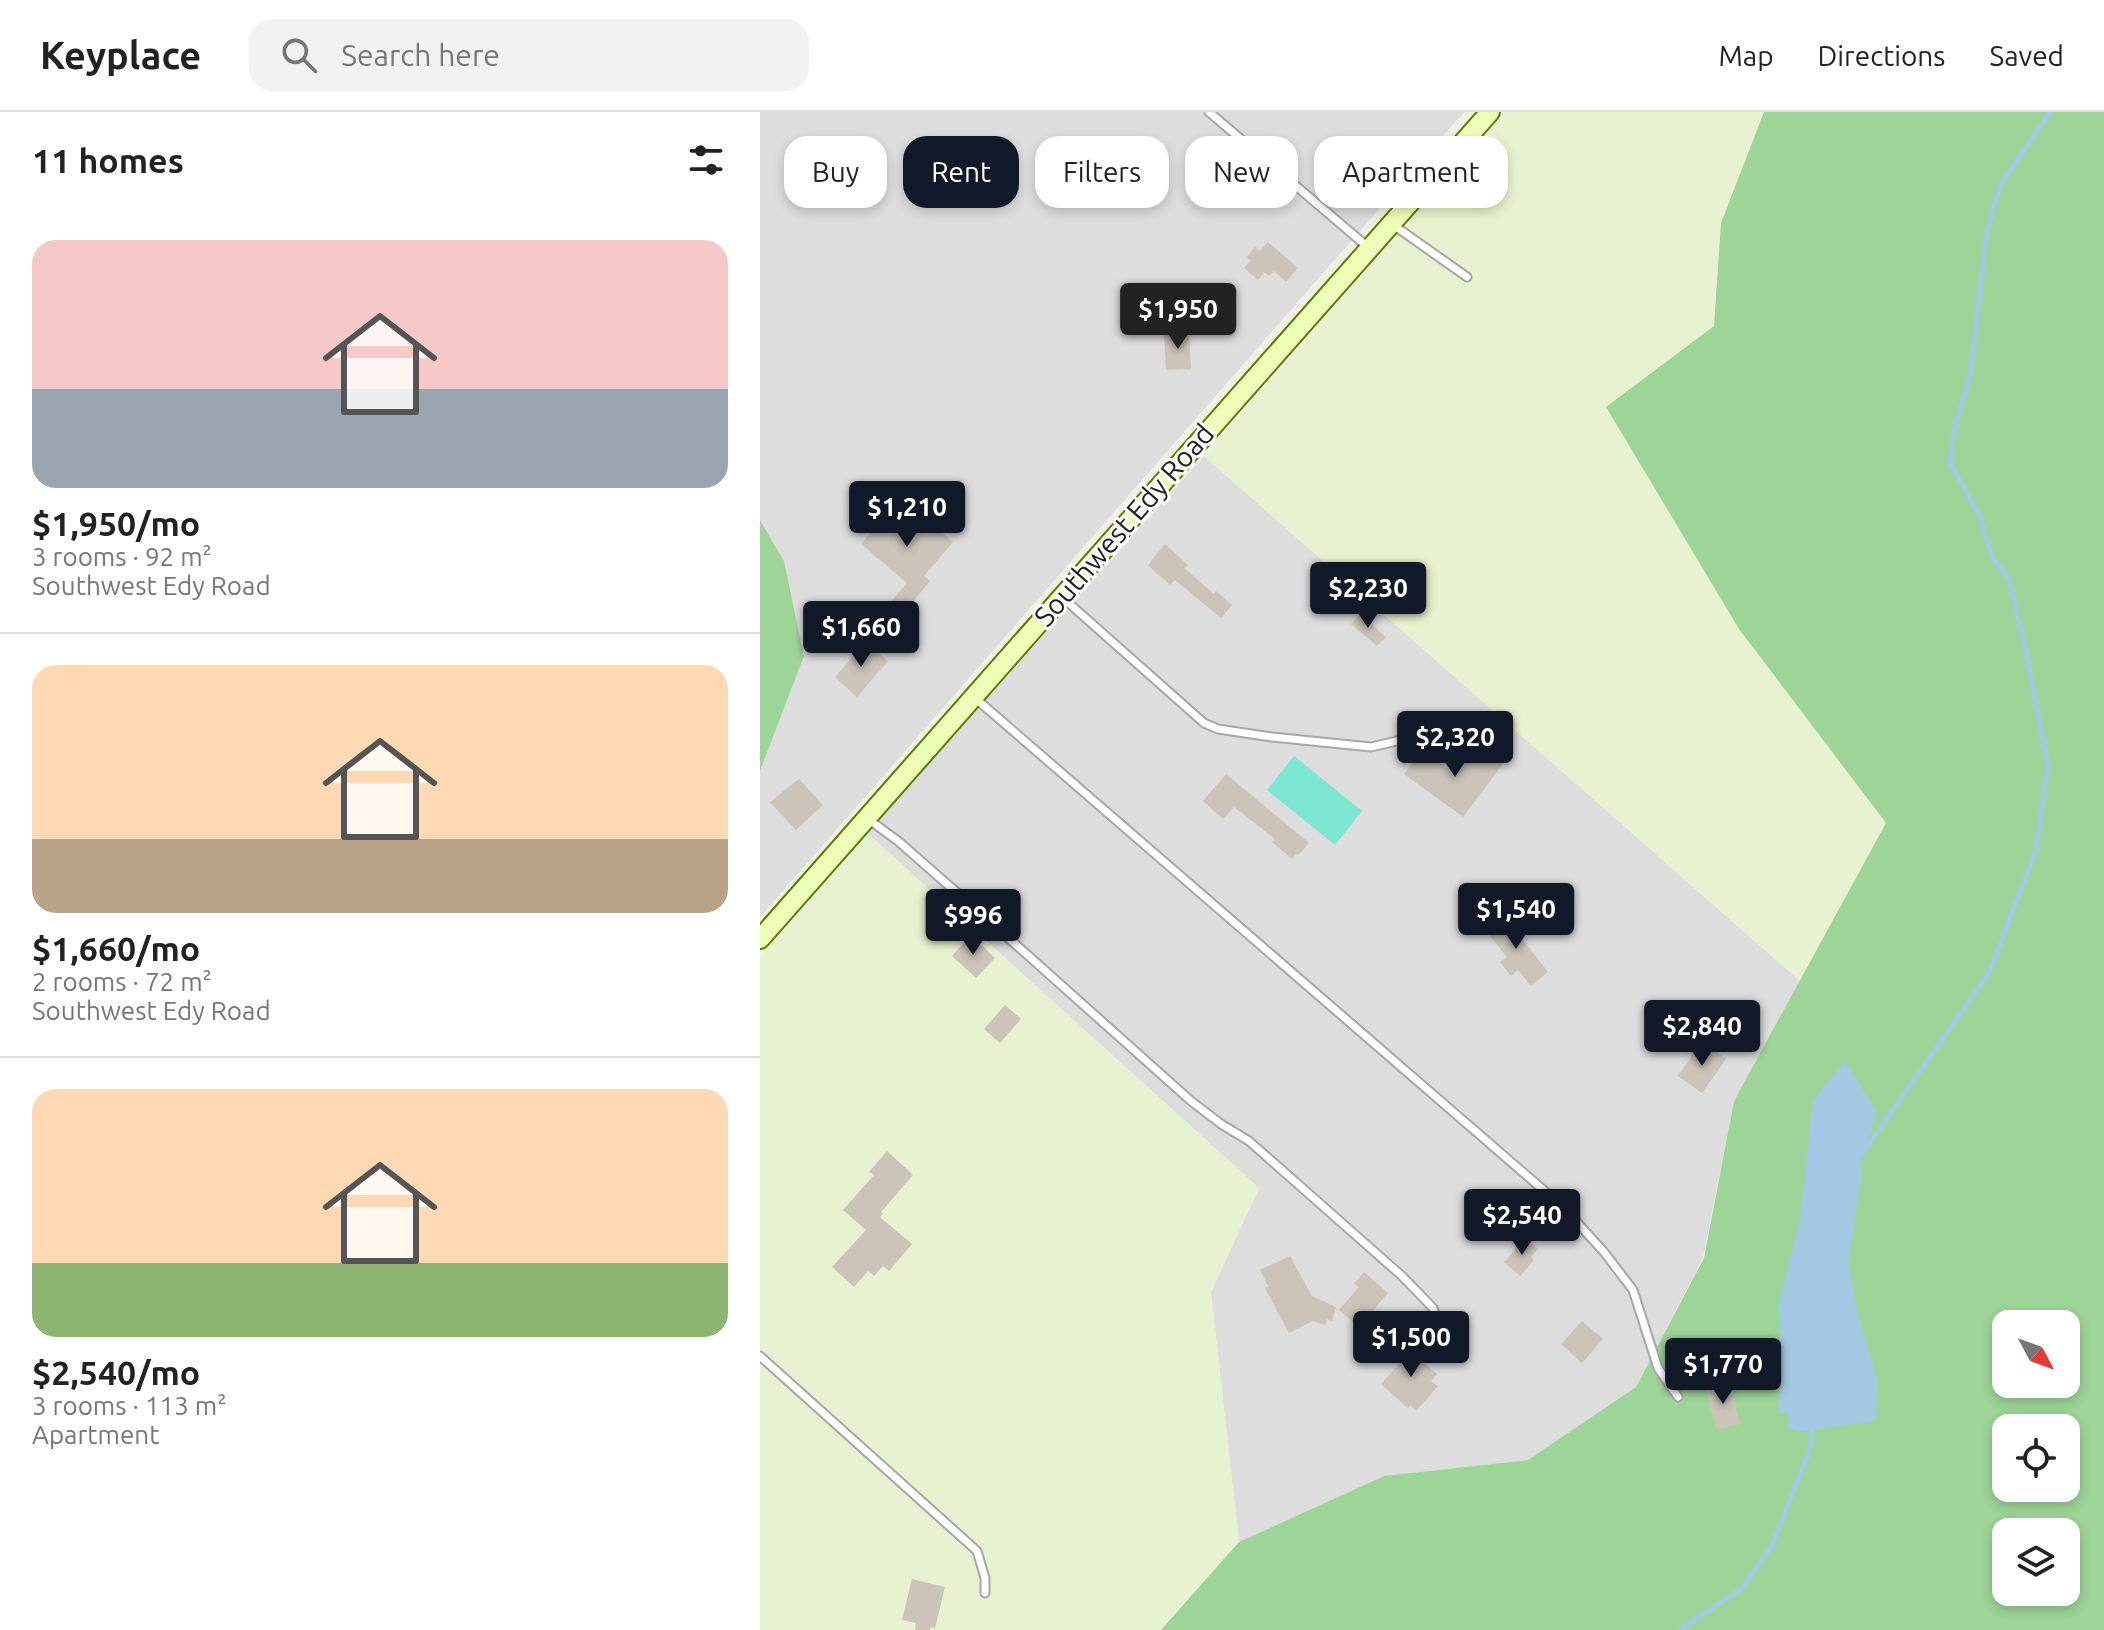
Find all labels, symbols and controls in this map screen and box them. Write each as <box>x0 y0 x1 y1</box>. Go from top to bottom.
search box <box>249 19 809 91</box>
icon: search <box>277 33 321 77</box>
text: Keyplace <box>40 34 201 76</box>
text: Search here <box>341 38 500 72</box>
text: Map <box>1718 40 1774 71</box>
text: Directions <box>1818 40 1945 71</box>
text: Saved <box>1989 40 2064 71</box>
chip: Buy <box>784 136 887 208</box>
chip: Rent <box>903 136 1019 208</box>
chip: Filters <box>1035 136 1169 208</box>
chip: New <box>1185 136 1298 208</box>
chip: Apartment <box>1314 136 1508 208</box>
icon: filters <box>684 138 728 182</box>
text: 11 homes <box>32 141 184 179</box>
pin: $1,950 <box>1113 283 1243 351</box>
icon: home <box>308 292 452 436</box>
text: $1,950 <box>1138 294 1218 323</box>
street label: Southwest Edy Road <box>1028 418 1220 632</box>
pin: $1,210 <box>842 481 972 549</box>
text: $1,210 <box>867 492 947 521</box>
text: $1,950/mo <box>32 504 200 542</box>
text: 3 rooms · 92 m² <box>32 542 212 571</box>
pin: $2,230 <box>1303 562 1433 630</box>
text: Southwest Edy Road <box>32 571 271 600</box>
text: $2,230 <box>1328 573 1408 602</box>
pin: $1,660 <box>796 601 926 669</box>
text: $1,660 <box>821 612 901 641</box>
pin: $2,320 <box>1390 711 1520 779</box>
icon: home <box>308 717 452 861</box>
text: $2,320 <box>1415 722 1495 751</box>
pin: $1,540 <box>1451 883 1581 951</box>
pin: $996 <box>926 889 1020 957</box>
text: $1,540 <box>1476 894 1556 923</box>
text: $996 <box>944 900 1002 929</box>
text: $1,660/mo <box>32 929 200 967</box>
text: 2 rooms · 72 m² <box>32 967 212 996</box>
text: Southwest Edy Road <box>32 996 271 1025</box>
pin: $2,840 <box>1637 1000 1767 1068</box>
text: $2,840 <box>1662 1011 1742 1040</box>
icon: home <box>308 1141 452 1285</box>
pin: $2,540 <box>1457 1189 1587 1257</box>
text: $2,540 <box>1482 1200 1562 1229</box>
north arrow <box>1992 1310 2080 1398</box>
map controls <box>1992 1310 2080 1606</box>
pin: $1,500 <box>1346 1311 1476 1379</box>
text: $1,500 <box>1371 1322 1451 1351</box>
pin: $1,770 <box>1658 1338 1788 1406</box>
text: $1,770 <box>1683 1349 1763 1378</box>
text: $2,540/mo <box>32 1353 200 1391</box>
text: 3 rooms · 113 m² <box>32 1391 227 1420</box>
button: locate <box>1992 1414 2080 1502</box>
text: Apartment <box>32 1420 159 1449</box>
button: layers <box>1992 1518 2080 1606</box>

